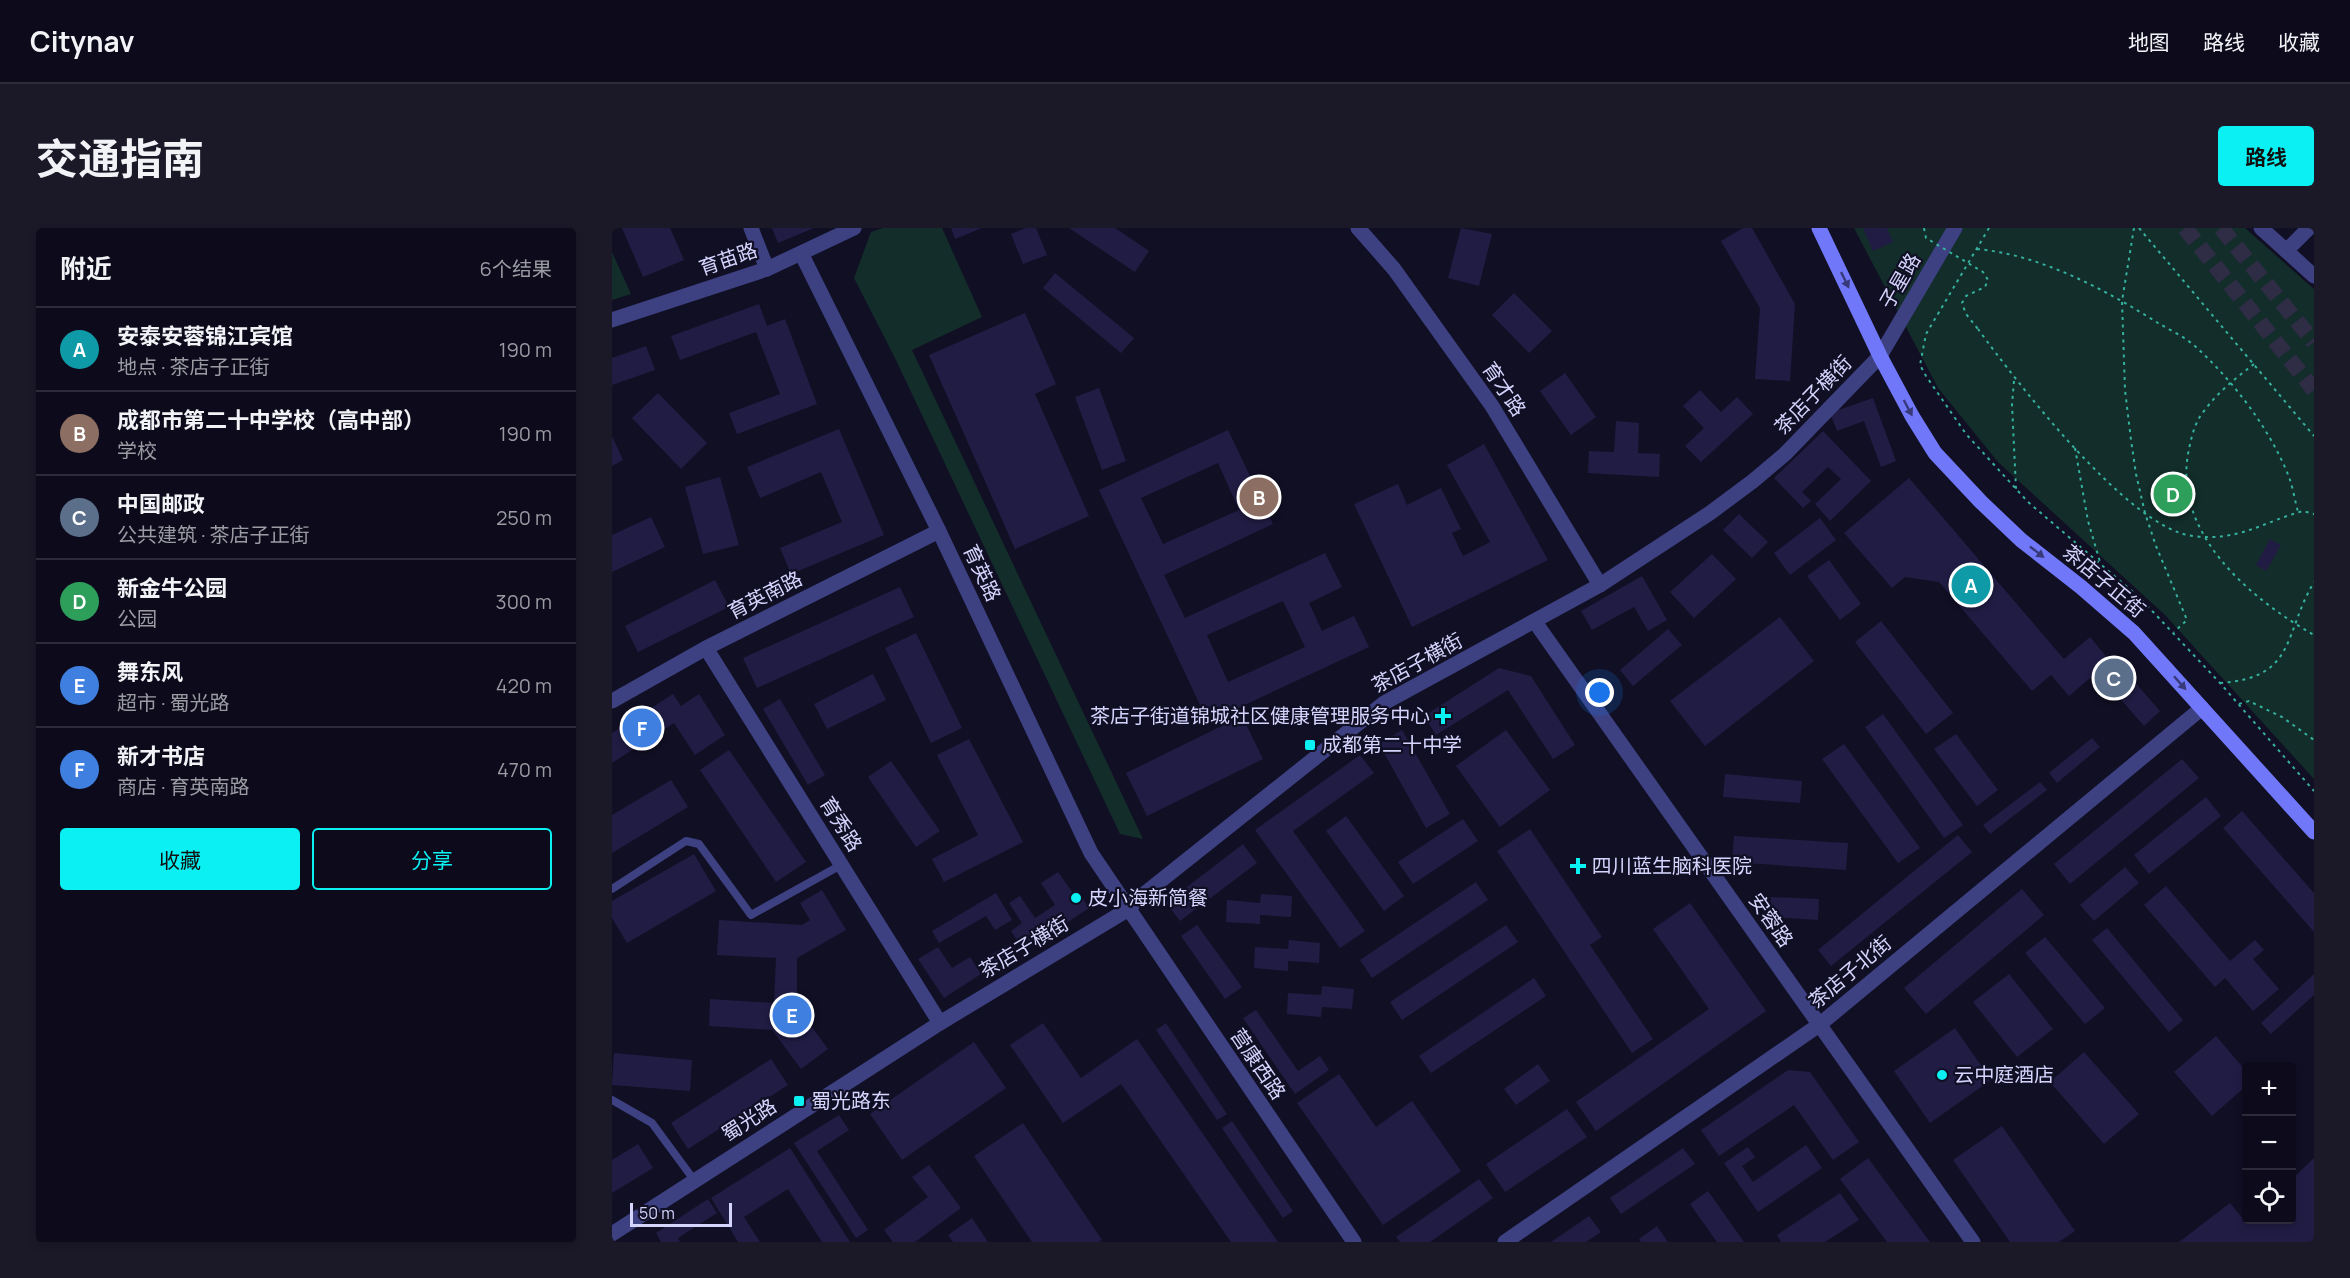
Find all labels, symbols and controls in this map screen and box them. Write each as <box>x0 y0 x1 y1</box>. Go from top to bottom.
text: Citynav <box>30 22 134 60</box>
text: 地图 <box>2128 28 2170 56</box>
text: 路线 <box>2203 28 2245 56</box>
text: 收藏 <box>2278 28 2320 56</box>
button: 路线 <box>2218 126 2314 186</box>
text: 交通指南 <box>36 129 204 187</box>
street label: 育苗路 <box>695 236 761 281</box>
street label: 子星路 <box>1873 248 1926 313</box>
text: 附近 <box>60 250 112 286</box>
text: 6个结果 <box>480 255 552 282</box>
one-way arrow <box>1840 272 1850 289</box>
text: 安泰安蓉锦江宾馆 <box>117 321 293 351</box>
text: A <box>73 336 86 363</box>
text: 190 m <box>499 336 552 363</box>
street label: 茶店子横街 <box>1768 349 1857 440</box>
text: 地点 · 茶店子正街 <box>117 353 270 380</box>
street label: 育才路 <box>1476 356 1532 421</box>
one-way arrow <box>1903 399 1913 416</box>
text: 成都市第二十中学校（高中部） <box>117 405 425 435</box>
text: B <box>73 420 86 447</box>
text: 190 m <box>499 420 552 447</box>
text: 学校 <box>117 437 157 464</box>
pin: D <box>2154 472 2192 516</box>
pin: B <box>1240 474 1278 520</box>
text: 中国邮政 <box>117 489 205 519</box>
text: C <box>72 504 87 531</box>
text: 250 m <box>496 504 552 531</box>
text: 公共建筑 · 茶店子正街 <box>117 521 310 548</box>
street label: 茶店子正街 <box>2057 538 2151 623</box>
street label: 育英路 <box>958 540 1007 606</box>
one-way arrow <box>2029 545 2044 557</box>
pin: A <box>1952 562 1990 608</box>
street label: 育英南路 <box>723 564 807 625</box>
text: 新金牛公园 <box>117 573 227 603</box>
text: D <box>72 588 87 615</box>
text: 300 m <box>496 588 552 615</box>
text: 公园 <box>117 605 157 632</box>
street label: 茶店子横街 <box>1366 627 1467 699</box>
pin: C <box>2094 656 2134 700</box>
text: 舞东风 <box>117 657 183 687</box>
text: E <box>74 672 85 699</box>
text: 420 m <box>496 672 552 699</box>
one-way arrow <box>2173 676 2187 691</box>
your location <box>1585 678 1614 707</box>
text: 超市 · 蜀光路 <box>117 689 230 716</box>
place label: 茶店子街道锦城社区健康管理服务中心 <box>1090 702 1430 729</box>
pin: F <box>622 706 662 750</box>
marker: 茶店子街道锦城社区健康管理服务中心 <box>1434 707 1452 725</box>
place label: 成都第二十中学 <box>1322 731 1462 758</box>
marker: 成都第二十中学 <box>1303 738 1317 752</box>
text: 新才书店 <box>117 741 205 771</box>
text: F <box>74 756 85 783</box>
text: 470 m <box>497 756 552 783</box>
text: 商店 · 育英南路 <box>117 773 250 800</box>
street label: 育秀路 <box>814 791 869 856</box>
button: 收藏 <box>60 828 300 890</box>
button: 分享 <box>312 828 552 890</box>
place label: 四川蓝生脑科医院 <box>1592 852 1752 879</box>
marker: 四川蓝生脑科医院 <box>1569 857 1587 875</box>
place label: 皮小海新简餐 <box>1088 884 1208 911</box>
street label: 安蓉路 <box>1743 887 1800 952</box>
marker: 皮小海新简餐 <box>1069 891 1083 905</box>
street label: 茶店子横街 <box>974 909 1074 984</box>
street label: 茶店子北街 <box>1803 929 1897 1014</box>
pin: E <box>772 992 812 1038</box>
street label: 营康西路 <box>1225 1023 1292 1104</box>
place label: 云中庭酒店 <box>1954 1061 2054 1088</box>
map controls <box>2242 1062 2296 1224</box>
button: + <box>2242 1062 2296 1116</box>
marker: 云中庭酒店 <box>1935 1068 1949 1082</box>
place label: 蜀光路东 <box>811 1087 891 1114</box>
street label: 蜀光路 <box>716 1092 781 1147</box>
marker: 蜀光路东 <box>792 1094 806 1108</box>
button: − <box>2242 1116 2296 1170</box>
button: locate <box>2242 1170 2296 1224</box>
scale bar <box>630 1200 732 1228</box>
text: 50 m <box>639 1202 675 1224</box>

